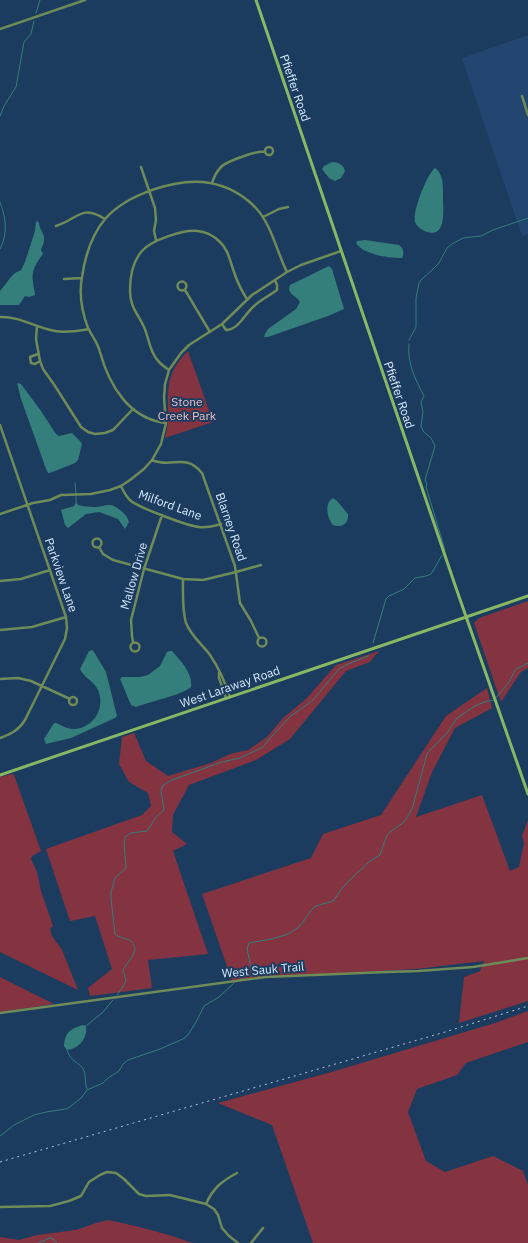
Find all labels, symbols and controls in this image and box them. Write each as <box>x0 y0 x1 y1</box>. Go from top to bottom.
street label: Pfieffer Road <box>277 52 314 123</box>
street label: Pfieffer Road <box>381 359 418 430</box>
park label: Stone Creek Park <box>158 394 217 423</box>
street label: Milford Lane <box>136 486 204 523</box>
street label: Blarney Road <box>213 491 250 563</box>
street label: Parkview Lane <box>42 536 81 614</box>
street label: Mallow Drive <box>117 540 150 611</box>
street label: West Laraway Road <box>178 662 282 711</box>
street label: West Sauk Trail <box>221 958 305 981</box>

